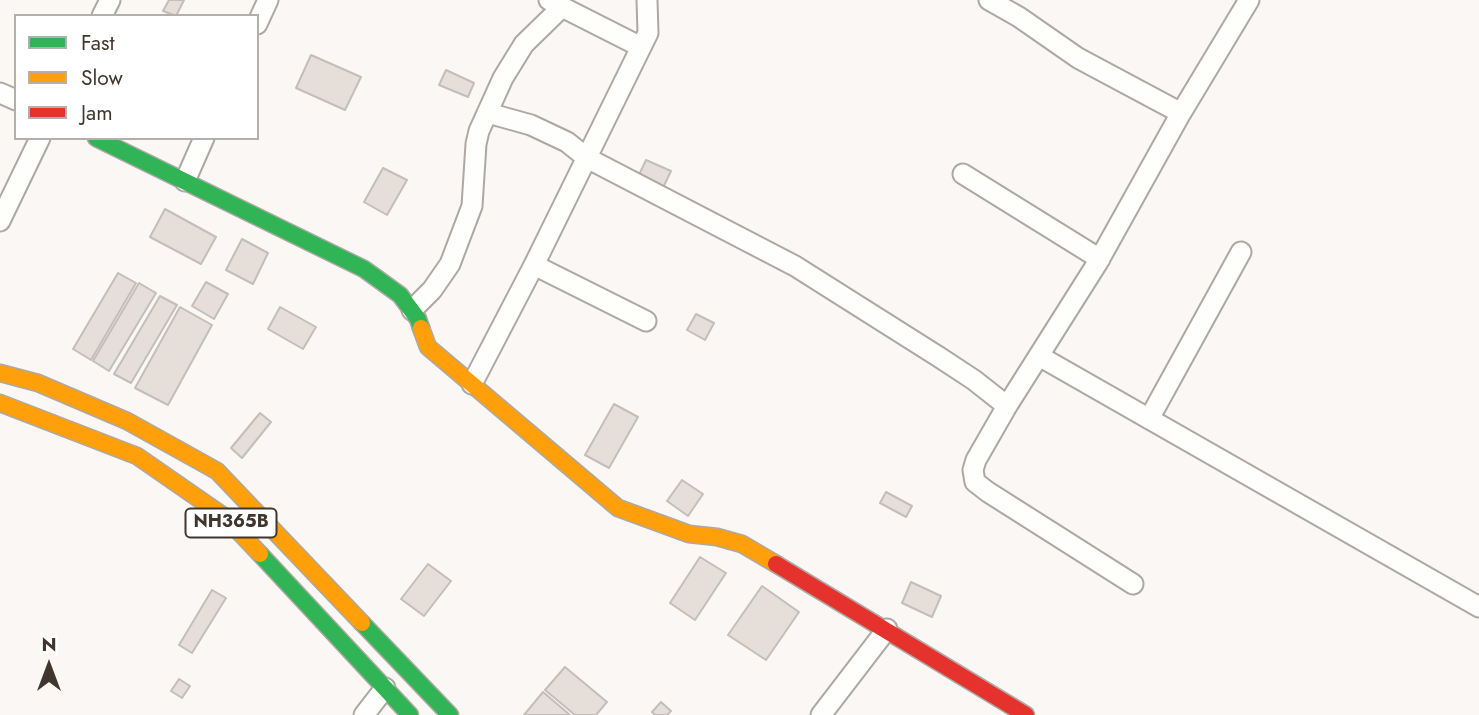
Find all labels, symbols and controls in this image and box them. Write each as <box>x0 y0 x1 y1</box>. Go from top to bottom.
legend <box>14 14 259 140</box>
text: Fast <box>81 28 114 58</box>
text: Slow <box>81 63 123 93</box>
text: Jam <box>81 98 113 128</box>
road number: NH365B <box>186 508 276 538</box>
north arrow <box>14 631 84 701</box>
text: N <box>41 631 57 658</box>

